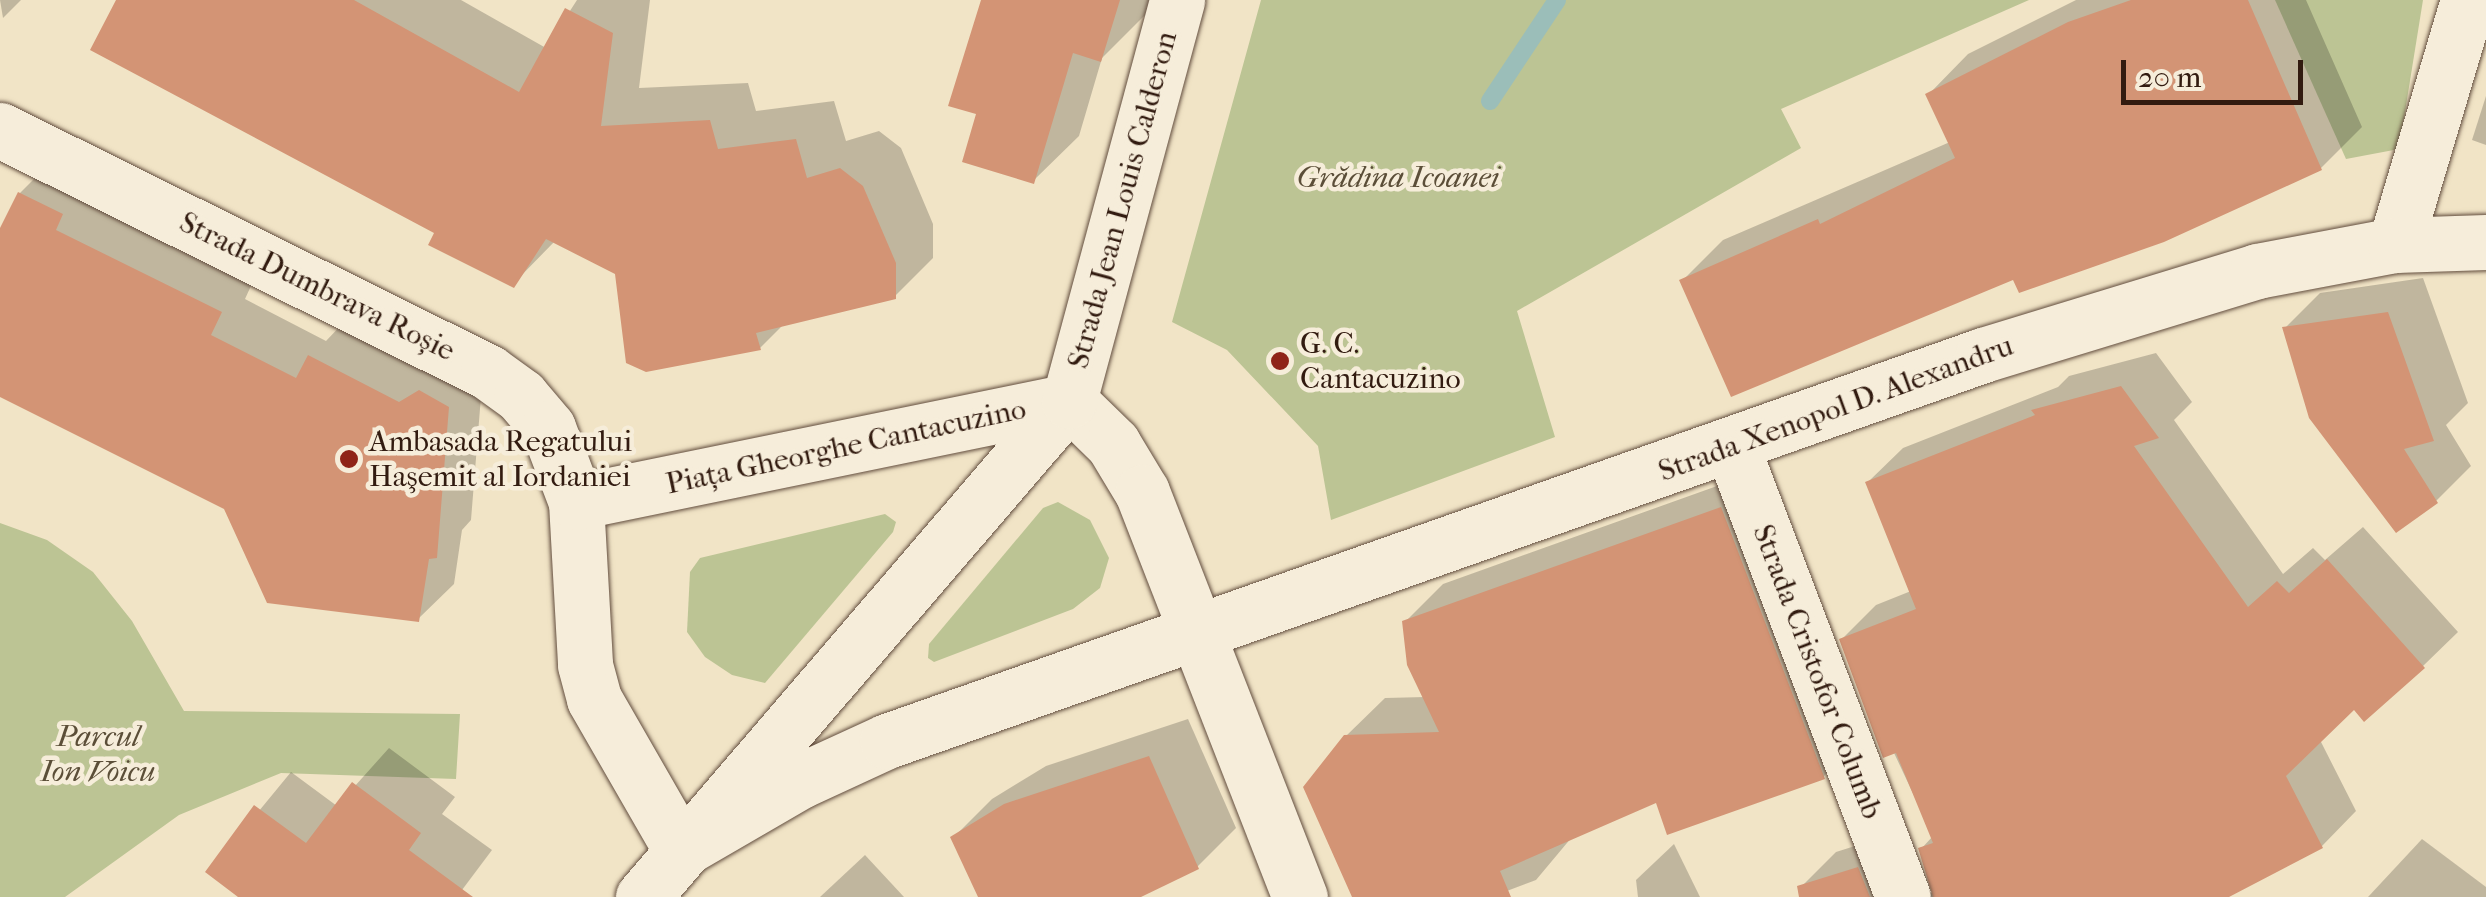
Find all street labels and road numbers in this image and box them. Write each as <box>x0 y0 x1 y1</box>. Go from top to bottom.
street label: Strada Jean Louis Calderon <box>1061 27 1185 373</box>
street label: Strada Dumbrava Roșie <box>173 205 461 369</box>
street label: Strada Xenopol D. Alexandru <box>1654 328 2018 490</box>
street label: Piața Gheorghe Cantacuzino <box>663 391 1029 503</box>
street label: Strada Cristofor Columb <box>1744 520 1890 824</box>

